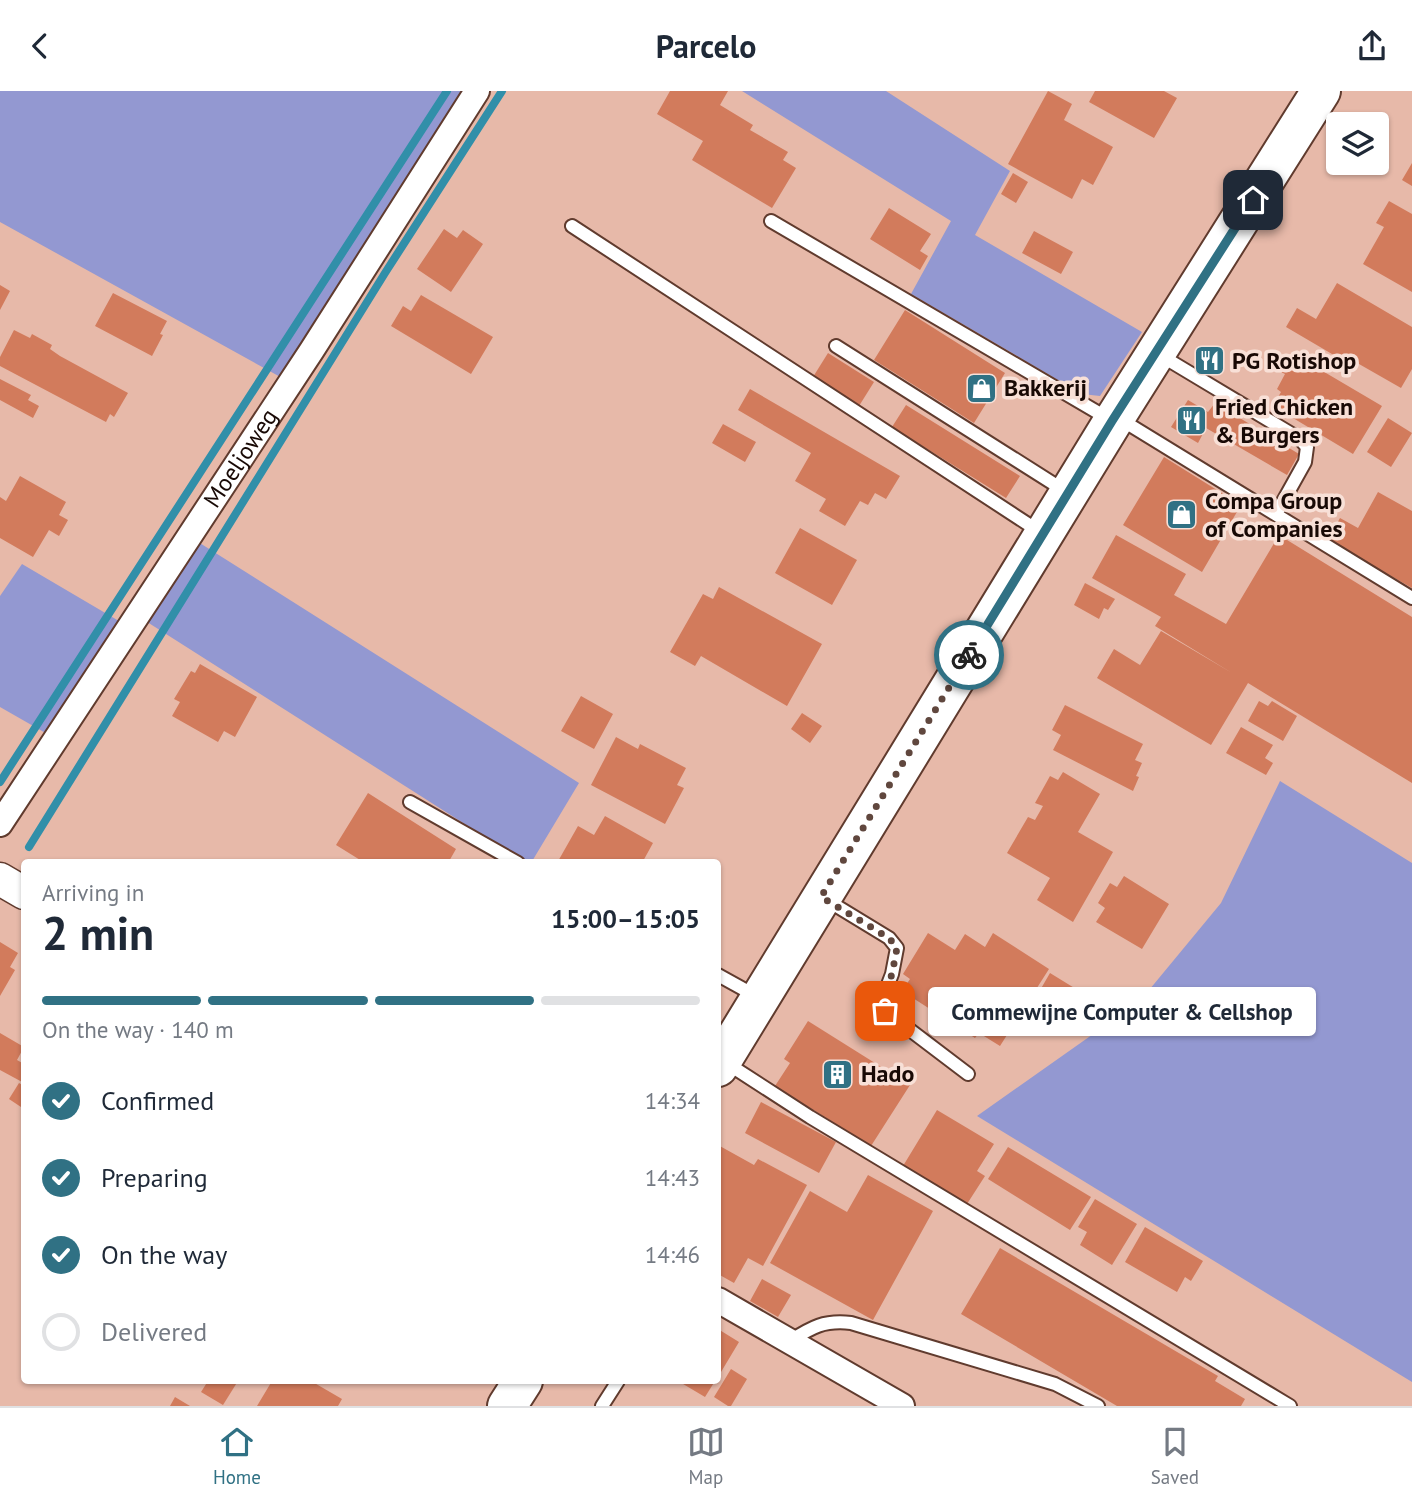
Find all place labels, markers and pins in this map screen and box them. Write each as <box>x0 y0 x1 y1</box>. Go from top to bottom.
pin <box>1223 170 1283 230</box>
restaurant icon: PG Rotishop <box>1192 344 1226 378</box>
place label: PG Rotishop <box>1232 345 1356 376</box>
shop icon: Bakkerij <box>964 371 998 405</box>
place label: Bakkerij <box>1004 372 1087 403</box>
place label: Fried Chicken & Burgers <box>1215 391 1353 450</box>
restaurant icon: Fried Chicken & Burgers <box>1175 404 1209 438</box>
place label: Compa Group of Companies <box>1205 485 1343 544</box>
shop icon: Compa Group of Companies <box>1165 498 1199 532</box>
pin <box>855 981 915 1041</box>
callout: Commewijne Computer & Cellshop <box>927 986 1316 1035</box>
building icon: Hado <box>821 1057 855 1091</box>
place label: Hado <box>861 1058 914 1089</box>

